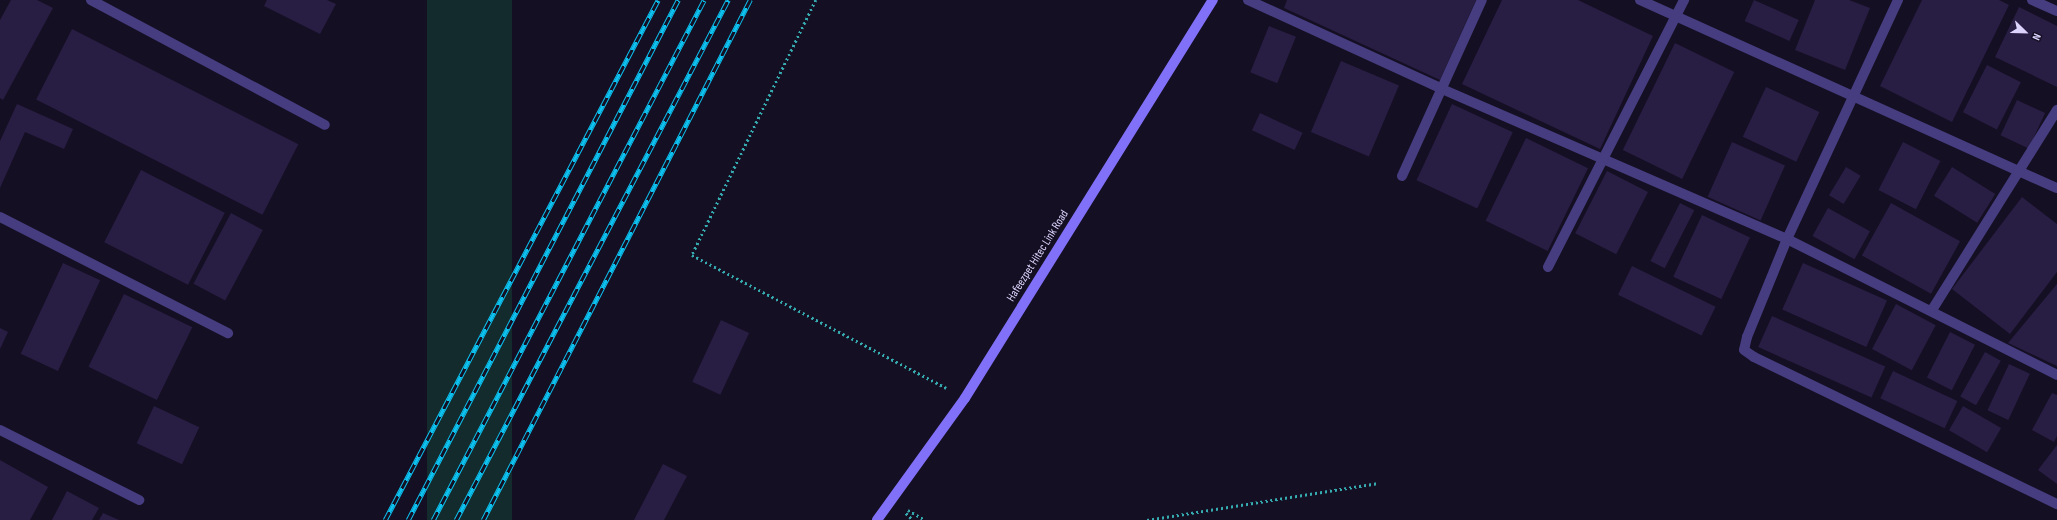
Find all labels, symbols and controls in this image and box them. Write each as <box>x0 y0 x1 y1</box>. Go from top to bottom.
north arrow <box>2005 12 2045 52</box>
text: N <box>2029 32 2044 42</box>
street label: Hafeezpet Hitec Link Road <box>1004 208 1072 304</box>

